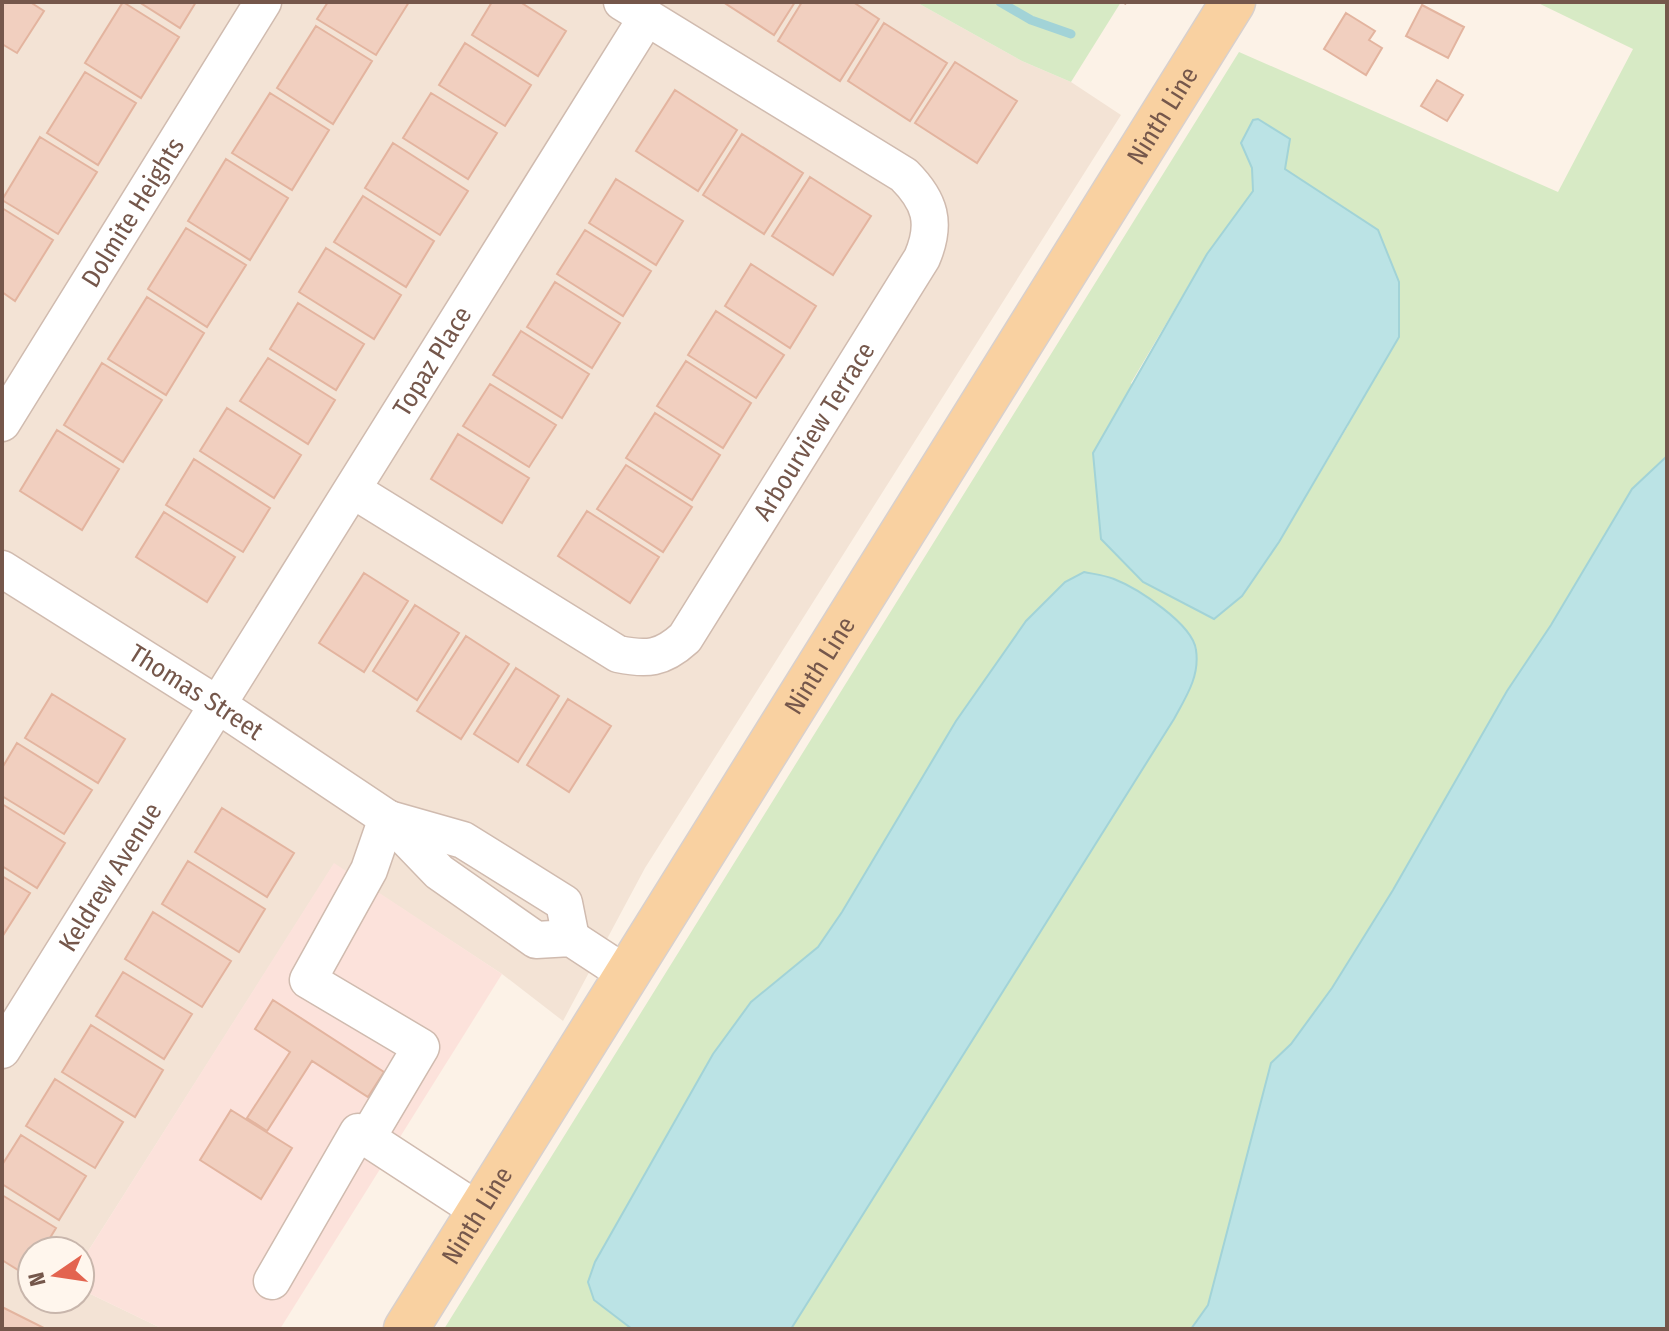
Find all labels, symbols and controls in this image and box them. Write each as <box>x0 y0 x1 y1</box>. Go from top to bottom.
street label: Ninth Line <box>1121 61 1205 170</box>
street label: Dolmite Heights <box>75 132 191 293</box>
street label: Topaz Place <box>387 301 478 422</box>
street label: Arbourview Terrace <box>747 337 882 526</box>
street label: Ninth Line <box>778 611 862 720</box>
street label: Thomas Street <box>123 638 269 747</box>
street label: Keldrew Avenue <box>52 797 168 957</box>
street label: Ninth Line <box>435 1161 519 1270</box>
north arrow <box>16 1235 96 1315</box>
text: N <box>22 1270 52 1289</box>

